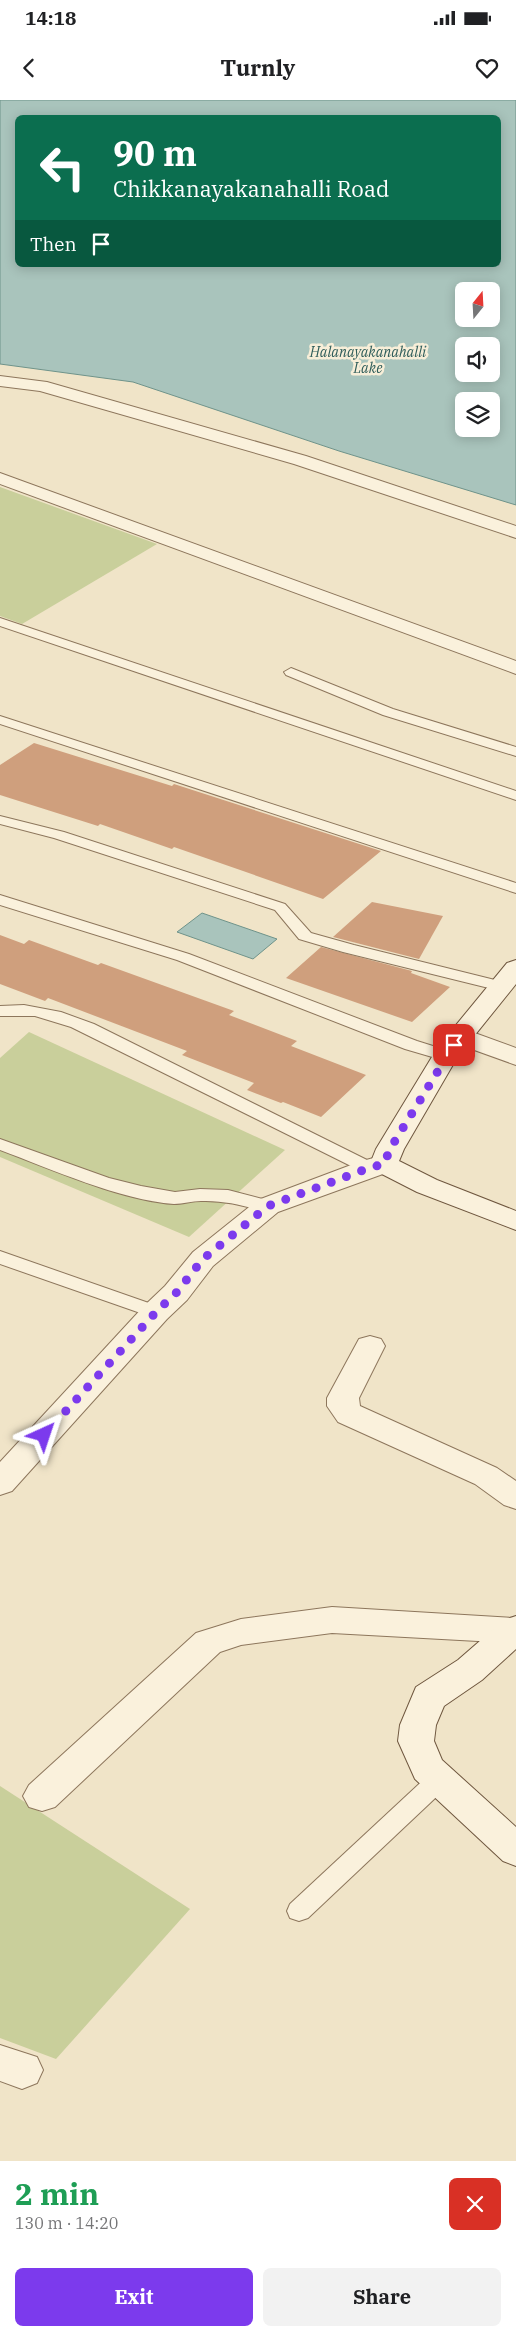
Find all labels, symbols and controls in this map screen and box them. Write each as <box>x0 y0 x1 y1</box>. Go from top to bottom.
text: 14:18 <box>25 6 76 30</box>
text: Turnly <box>221 53 295 82</box>
icon: back <box>15 54 43 82</box>
icon: heart <box>473 54 501 82</box>
text: 90 m <box>113 130 197 176</box>
icon: left <box>30 135 95 200</box>
text: Chikkanayakanahalli Road <box>113 174 389 203</box>
icon: arrive <box>87 230 115 258</box>
text: Then <box>30 232 77 256</box>
north arrow <box>455 282 500 328</box>
map controls <box>455 282 500 437</box>
button: sound <box>455 337 500 382</box>
water label: Halanayakanahalli Lake <box>309 343 427 377</box>
button: layers <box>455 392 500 437</box>
pin <box>433 1024 475 1066</box>
icon: arrive <box>440 1031 468 1059</box>
position arrow <box>17 1408 69 1460</box>
text: 2 min <box>15 2174 99 2213</box>
button: close <box>449 2178 501 2230</box>
text: 130 m · 14:20 <box>15 2213 118 2233</box>
button: Exit <box>15 2268 253 2326</box>
button: Share <box>263 2268 501 2326</box>

